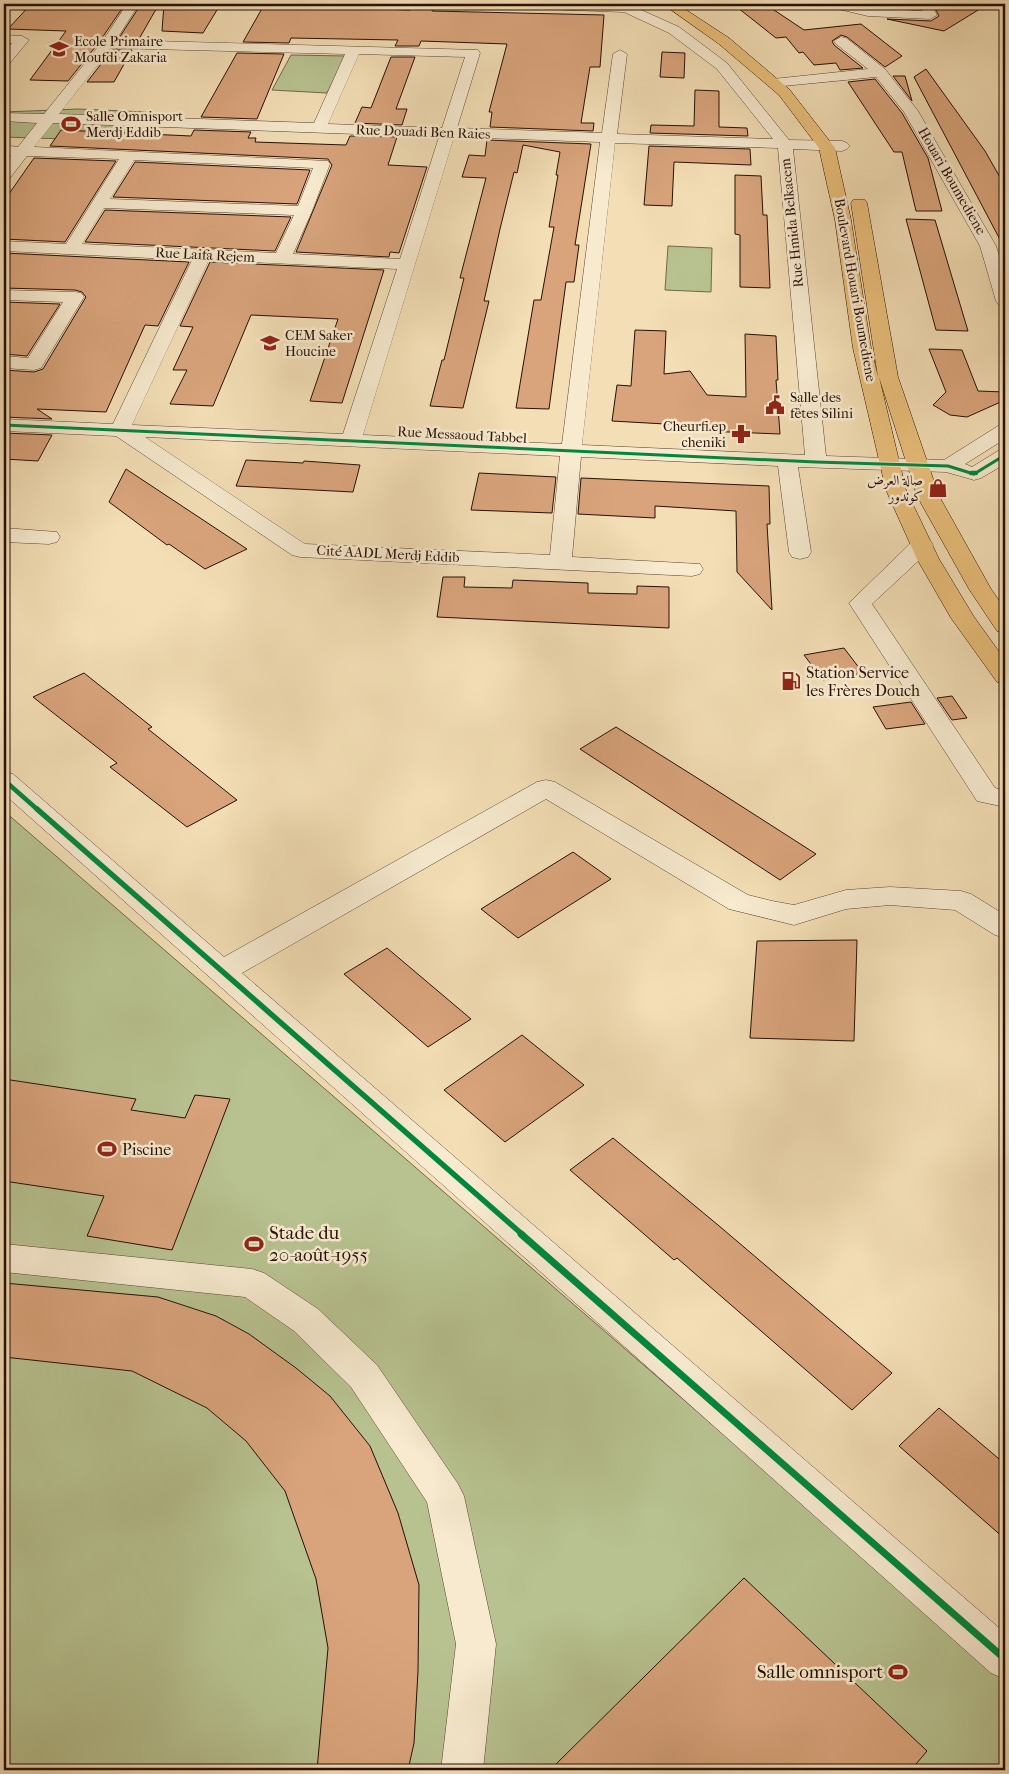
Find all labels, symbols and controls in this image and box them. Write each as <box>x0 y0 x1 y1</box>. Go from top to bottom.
place label: Ecole Primaire Moufdi Zakaria <box>74 33 167 66</box>
school or university icon: Ecole Primaire Moufdi Zakaria <box>48 38 70 60</box>
place label: Salle Omnisport Merdj Eddib <box>86 108 183 141</box>
sports icon: Salle Omnisport Merdj Eddib <box>60 113 82 135</box>
street label: Rue Douadi Ben Raies <box>355 121 491 143</box>
street label: Houari Boumediene <box>914 124 990 238</box>
street label: Rue Hmida Belkacem <box>777 157 807 288</box>
street label: Boulevard Houari Boumediene <box>831 197 880 383</box>
street label: Rue Laifa Rejem <box>155 244 256 266</box>
place label: CEM Saker Houcine <box>285 327 352 360</box>
school or university icon: CEM Saker Houcine <box>259 332 281 354</box>
place label: Salle des fêtes Silini <box>790 389 853 422</box>
public building icon: Salle des fêtes Silini <box>764 394 786 416</box>
place label: Cheurfi.ep cheniki <box>663 418 726 451</box>
street label: Rue Messaoud Tabbel <box>397 423 527 447</box>
pharmacy icon: Cheurfi.ep cheniki <box>730 423 752 445</box>
place label: صالة العرض كوندور <box>867 472 923 505</box>
shop icon: صالة العرض كوندور <box>927 477 949 499</box>
street label: Cité AADL Merdj Eddib <box>316 542 460 566</box>
place label: Station Service les Frères Douch <box>805 663 920 700</box>
fuel station icon: Station Service les Frères Douch <box>780 670 802 692</box>
sports icon: Piscine <box>96 1138 118 1160</box>
place label: Piscine <box>122 1140 171 1159</box>
place label: Stade du 20-août-1955 <box>269 1222 368 1266</box>
sports icon: Stade du 20-août-1955 <box>243 1233 265 1255</box>
place label: Salle omnisport <box>757 1661 883 1683</box>
sports icon: Salle omnisport <box>887 1661 909 1683</box>

